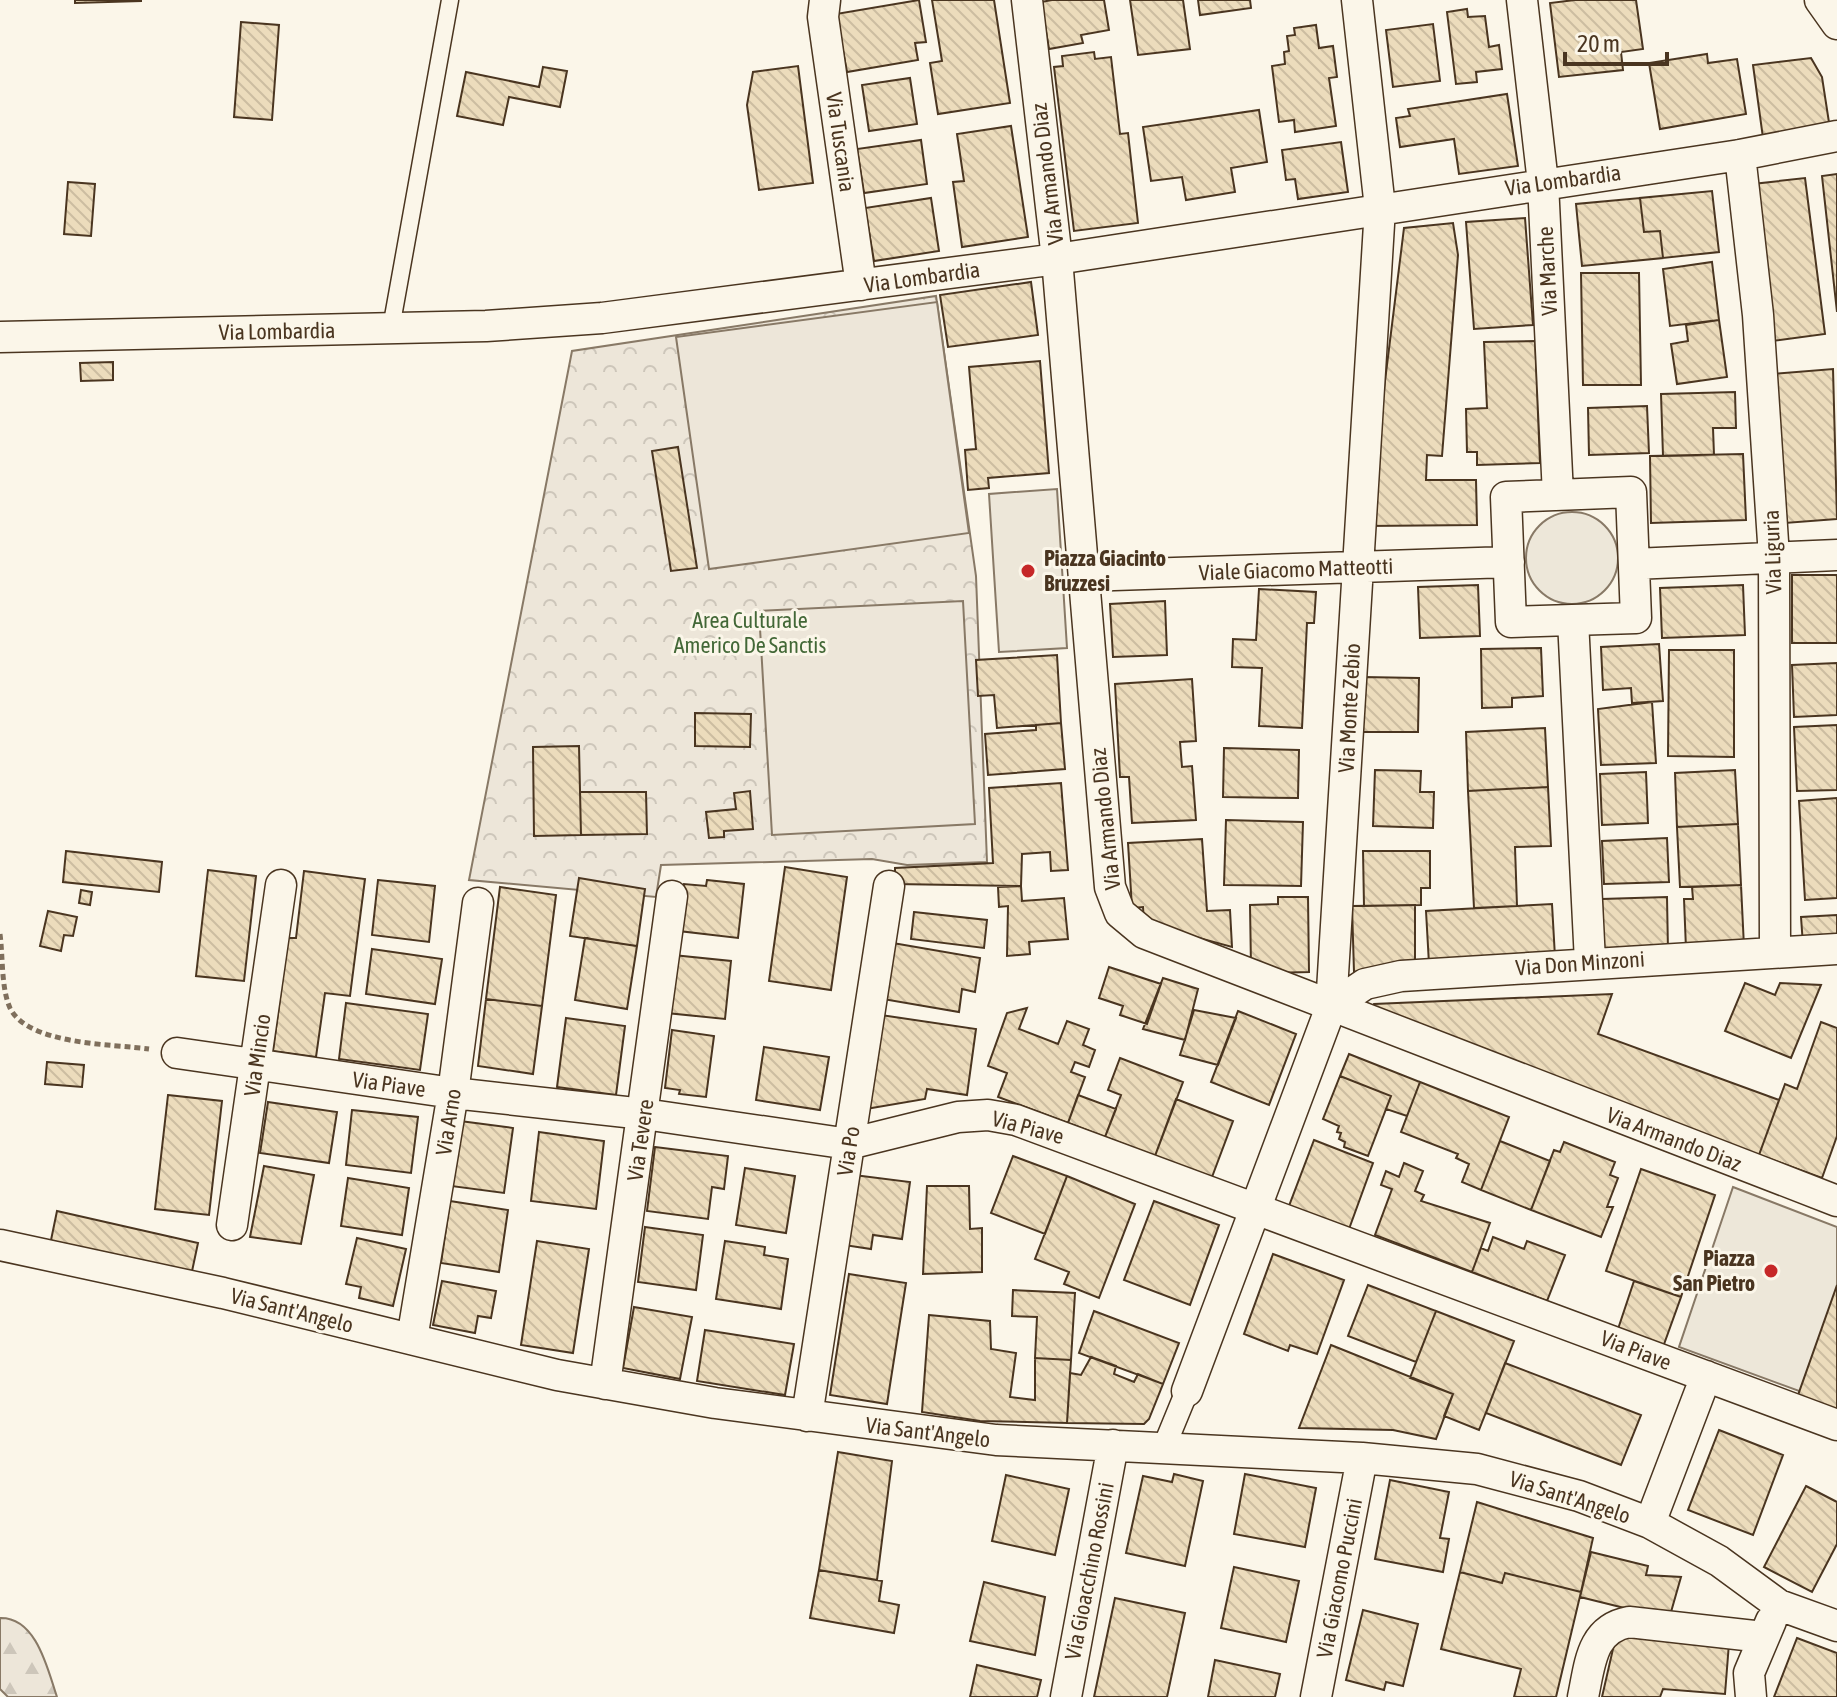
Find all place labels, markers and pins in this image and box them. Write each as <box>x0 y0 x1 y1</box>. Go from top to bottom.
place label: Piazza Giacinto Bruzzesi <box>1044 545 1166 596</box>
marker: Piazza Giacinto Bruzzesi <box>1019 562 1037 580</box>
place label: Piazza San Pietro <box>1673 1245 1755 1296</box>
marker: Piazza San Pietro <box>1762 1262 1780 1280</box>

